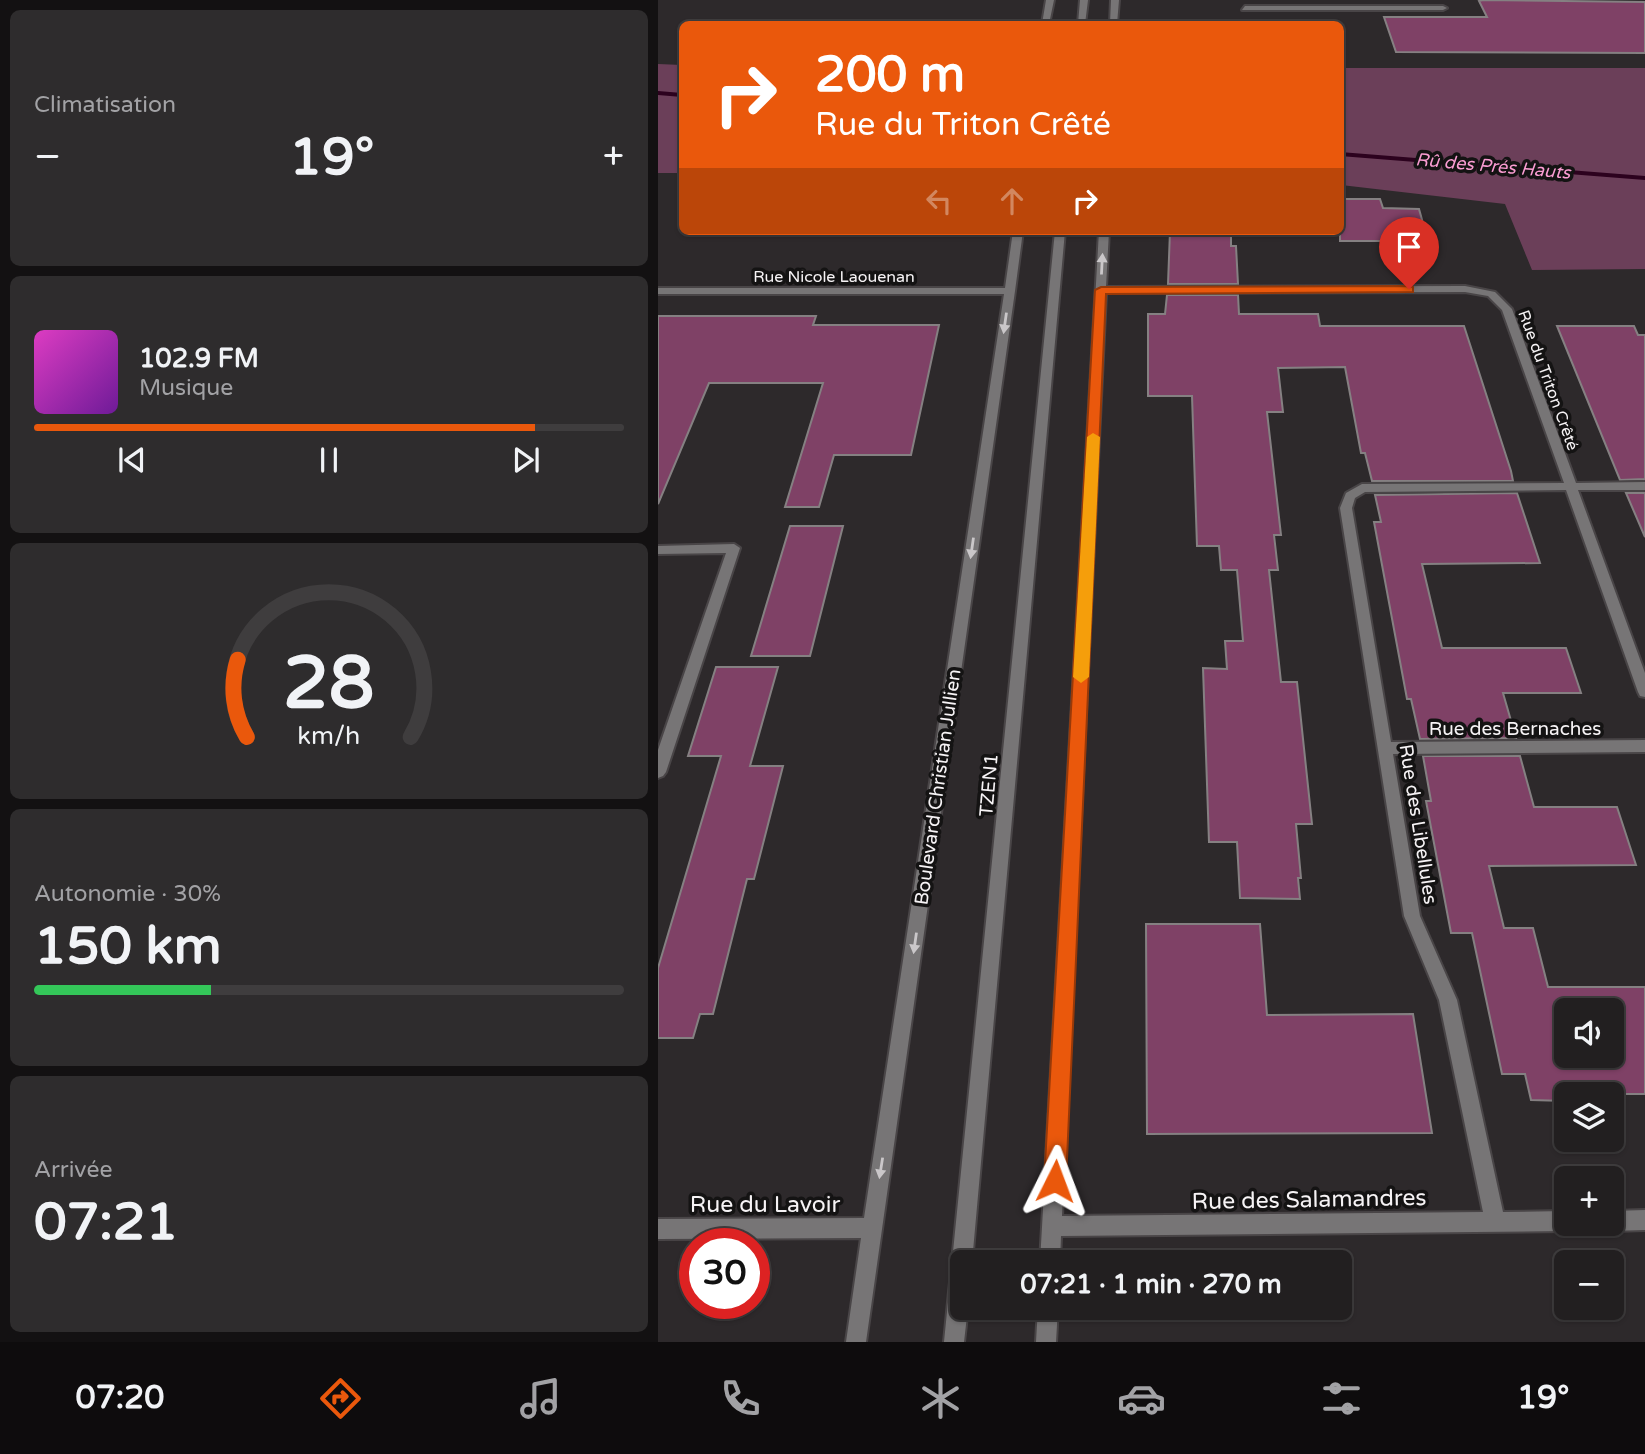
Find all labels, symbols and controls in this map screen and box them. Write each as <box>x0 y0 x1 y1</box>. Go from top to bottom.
text: 200 m <box>815 46 965 105</box>
icon: right <box>700 49 791 140</box>
text: Climatisation <box>34 91 176 119</box>
text: Rue du Triton Crêté <box>815 106 1111 144</box>
text: 19° <box>289 126 374 189</box>
text: − <box>34 134 61 180</box>
text: + <box>603 134 624 180</box>
water label: Rû des Prés Hauts <box>1415 148 1573 184</box>
icon: left <box>920 182 958 220</box>
icon: ahead <box>993 182 1031 220</box>
icon: right <box>1066 182 1104 220</box>
pin <box>1379 217 1439 289</box>
icon: arrive <box>1390 228 1428 266</box>
one-way arrow <box>1096 253 1107 275</box>
street label: Rue Nicole Laouenan <box>753 267 915 287</box>
street label: Rue du Triton Crêté <box>1513 307 1583 453</box>
one-way arrow <box>999 312 1010 334</box>
text: 102.9 FM <box>139 343 259 374</box>
text: Musique <box>139 374 233 402</box>
icon: previous <box>113 441 151 479</box>
icon: pause <box>310 441 348 479</box>
icon: next <box>507 441 545 479</box>
one-way arrow <box>966 537 977 559</box>
text: 28 <box>283 640 375 728</box>
street label: Boulevard Christian Jullien <box>911 668 965 907</box>
street label: Rue des Bernaches <box>1429 718 1601 740</box>
text: km/h <box>298 721 360 751</box>
street label: Rue des Libellules <box>1395 743 1442 906</box>
street label: TZEN1 <box>975 753 1003 817</box>
text: Autonomie · 30% <box>34 880 221 908</box>
text: 150 km <box>34 915 222 978</box>
one-way arrow <box>909 932 920 954</box>
map controls <box>1554 998 1624 1320</box>
button: sound <box>1554 998 1624 1068</box>
button: layers <box>1554 1082 1624 1152</box>
position arrow <box>1018 1144 1092 1218</box>
text: Arrivée <box>34 1156 112 1184</box>
one-way arrow <box>876 1157 887 1179</box>
button: + <box>1554 1166 1624 1236</box>
street label: Rue des Salamandres <box>1191 1184 1427 1216</box>
text: 07:21 <box>34 1191 178 1254</box>
street label: Rue du Lavoir <box>690 1191 840 1219</box>
speed limit sign: 30 <box>679 1228 770 1319</box>
button: − <box>1554 1250 1624 1320</box>
text: 07:21 · 1 min · 270 m <box>1020 1269 1282 1300</box>
icon: directions <box>316 1374 365 1423</box>
icon: music <box>516 1374 565 1423</box>
icon: phone <box>716 1374 765 1423</box>
icon: climate <box>916 1374 965 1423</box>
icon: car <box>1117 1374 1166 1423</box>
icon: filters <box>1317 1374 1366 1423</box>
text: 07:20 <box>76 1379 164 1417</box>
text: 19° <box>1517 1379 1569 1417</box>

